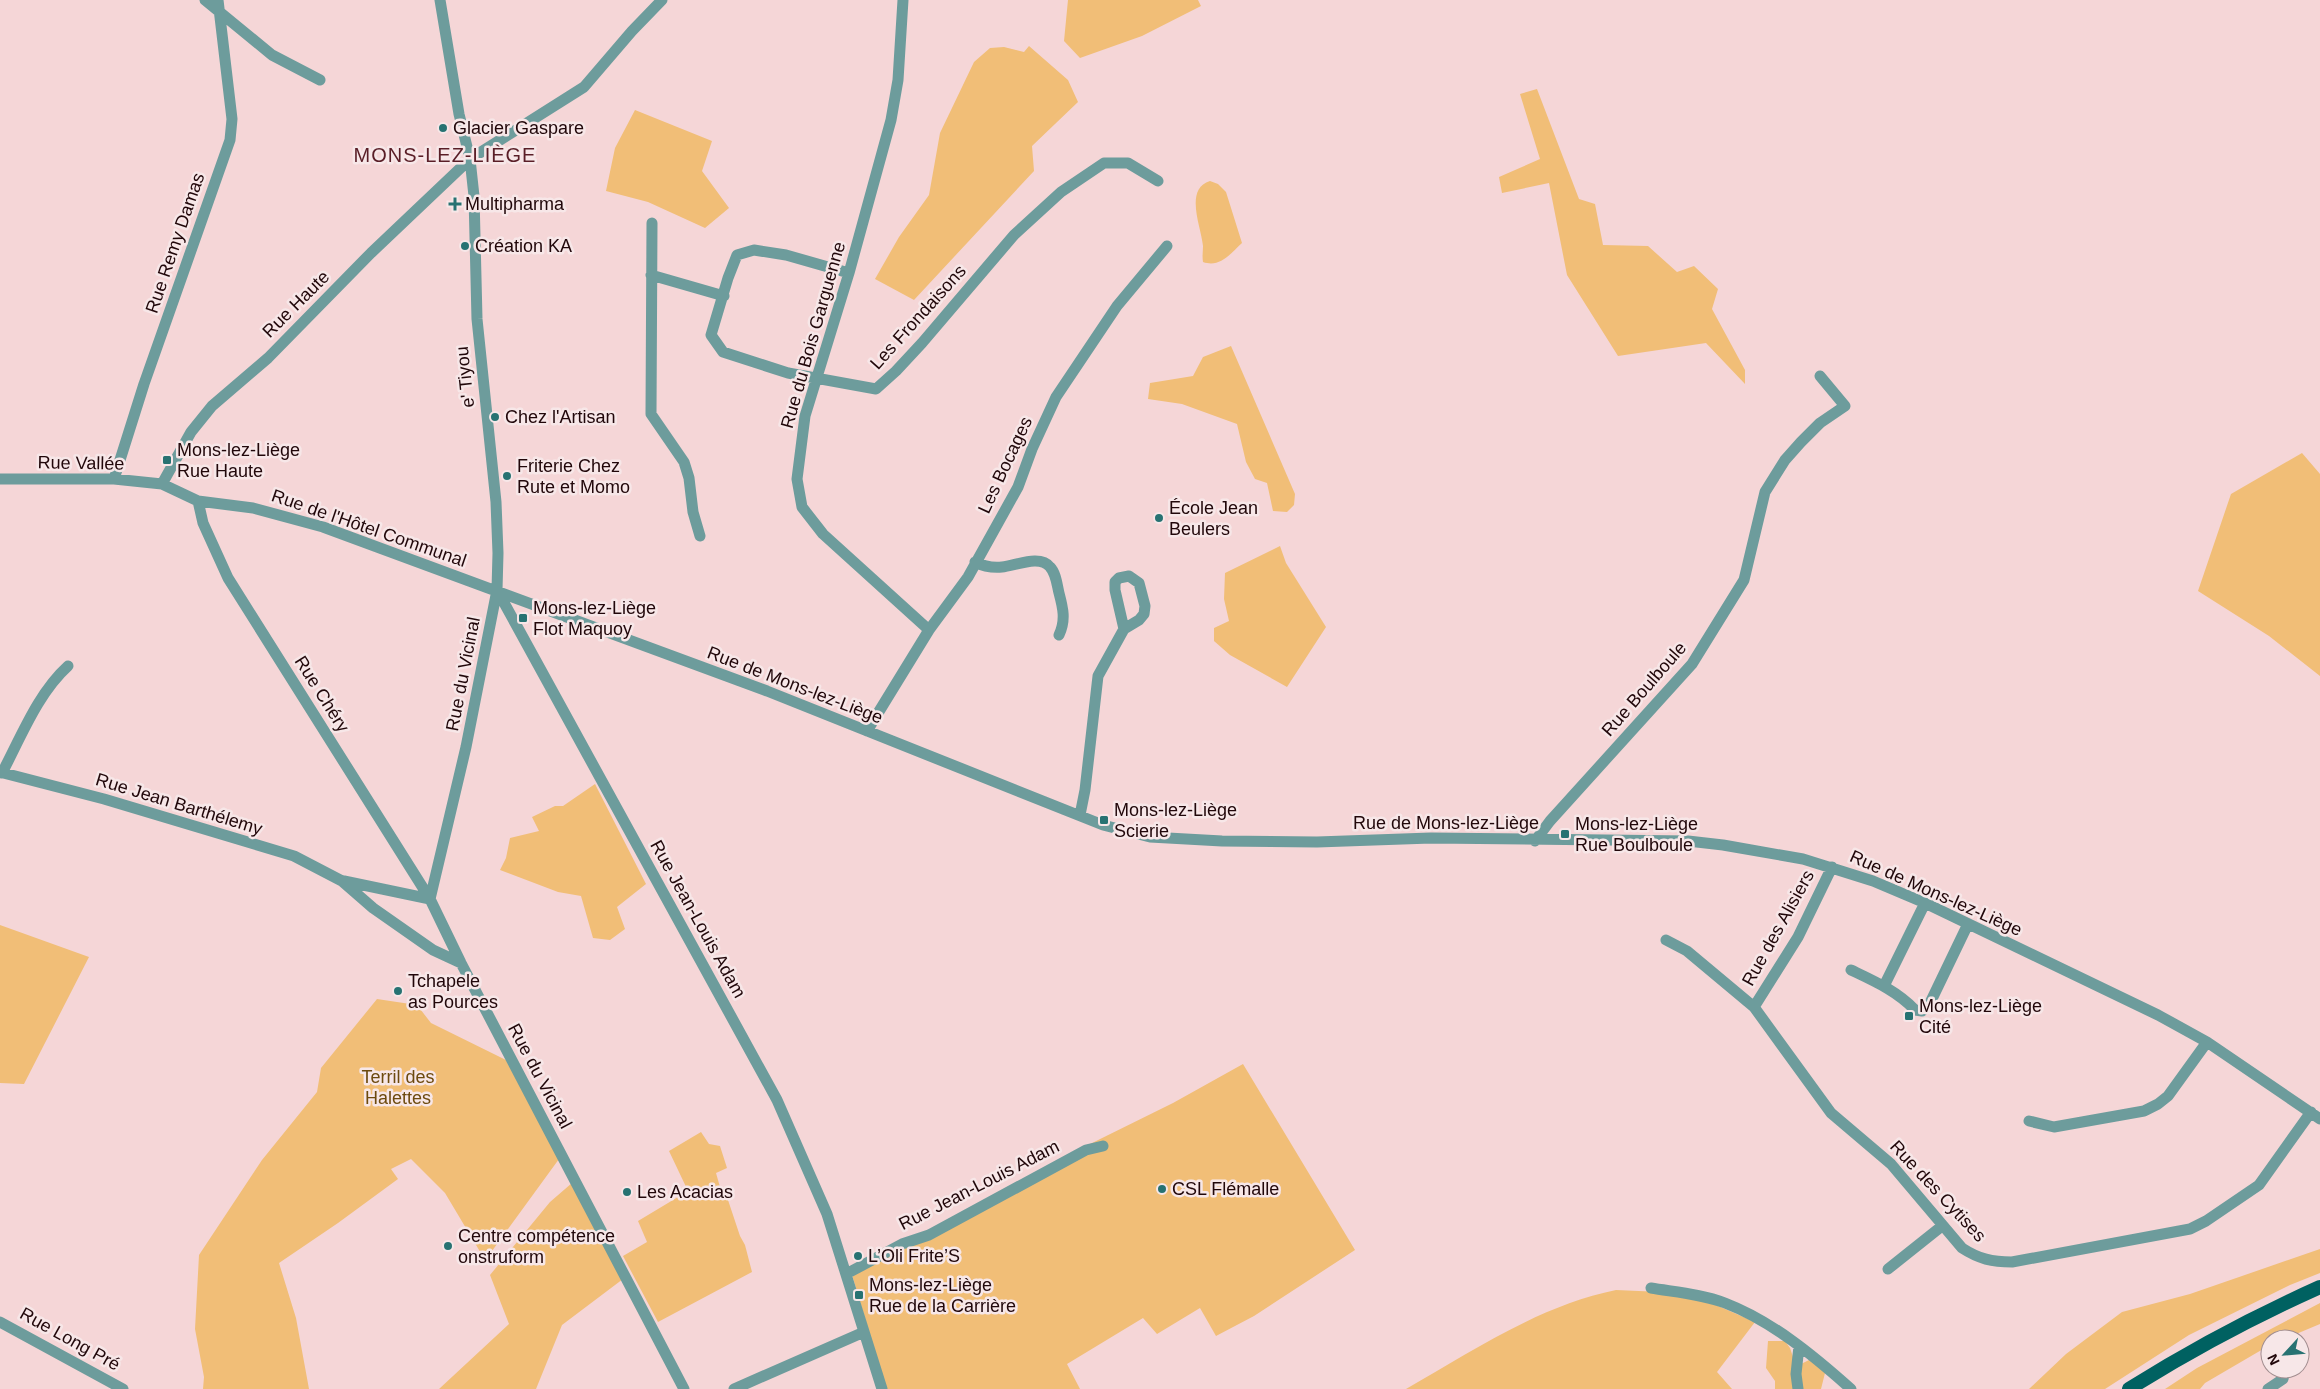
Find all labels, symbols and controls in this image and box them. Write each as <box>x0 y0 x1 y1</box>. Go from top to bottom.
place label: Glacier Gaspare <box>453 118 584 138</box>
marker: Glacier Gaspare <box>437 122 449 134</box>
district label: MONS-LEZ-LIÈGE <box>354 144 536 166</box>
street label: Rue Remy Damas <box>142 170 208 316</box>
place label: Multipharma <box>465 194 565 214</box>
marker: Multipharma <box>449 198 461 210</box>
place label: Création KA <box>475 236 572 256</box>
street label: Rue du Bois Garguenne <box>777 239 849 431</box>
marker: Création KA <box>459 240 471 252</box>
street label: Les Frondaisons <box>866 261 970 373</box>
street label: Rue Haute <box>259 267 333 341</box>
street label: e' Tiyou <box>452 345 478 409</box>
place label: Chez l'Artisan <box>505 407 615 427</box>
marker: Chez l'Artisan <box>489 411 501 423</box>
street label: Les Bocages <box>974 414 1036 516</box>
place label: Mons-lez-Liège Rue Haute <box>177 440 300 481</box>
street label: Rue Vallée <box>37 452 125 474</box>
marker: Mons-lez-Liège Rue Haute <box>161 454 173 466</box>
place label: Friterie Chez Rute et Momo <box>517 456 630 497</box>
marker: Friterie Chez Rute et Momo <box>501 470 513 482</box>
street label: Rue de l'Hôtel Communal <box>269 485 469 571</box>
place label: École Jean Beulers <box>1169 498 1258 539</box>
marker: École Jean Beulers <box>1153 512 1165 524</box>
place label: Mons-lez-Liège Flot Maquoy <box>533 598 656 639</box>
marker: Mons-lez-Liège Flot Maquoy <box>517 612 529 624</box>
street label: Rue du Vicinal <box>442 615 484 733</box>
street label: Rue Boulboule <box>1598 638 1690 740</box>
street label: Rue de Mons-lez-Liège <box>705 642 885 728</box>
street label: Rue Chéry <box>291 652 353 736</box>
street label: Rue Jean Barthélemy <box>93 769 265 839</box>
place label: Mons-lez-Liège Scierie <box>1114 800 1237 841</box>
street label: Rue de Mons-lez-Liège <box>1353 813 1539 833</box>
marker: Mons-lez-Liège Scierie <box>1098 814 1110 826</box>
place label: Mons-lez-Liège Rue Boulboule <box>1575 814 1698 855</box>
marker: Mons-lez-Liège Rue Boulboule <box>1559 828 1571 840</box>
street label: Rue Jean-Louis Adam <box>646 837 750 1001</box>
street label: Rue de Mons-lez-Liège <box>1847 846 2025 940</box>
street label: Rue des Alisiers <box>1738 867 1818 989</box>
place label: Tchapele as Pources <box>408 971 498 1012</box>
marker: Tchapele as Pources <box>392 985 404 997</box>
place label: Mons-lez-Liège Cité <box>1919 996 2042 1037</box>
marker: Mons-lez-Liège Cité <box>1903 1010 1915 1022</box>
street label: Rue du Vicinal <box>504 1020 576 1132</box>
park label: Terril des Halettes <box>361 1067 435 1108</box>
street label: Rue Jean-Louis Adam <box>896 1136 1062 1234</box>
street label: Rue des Cytises <box>1886 1136 1990 1246</box>
place label: CSL Flémalle <box>1172 1179 1279 1199</box>
place label: Les Acacias <box>637 1182 733 1202</box>
marker: CSL Flémalle <box>1156 1183 1168 1195</box>
marker: Les Acacias <box>621 1186 633 1198</box>
place label: Centre compétence onstruform <box>458 1226 615 1267</box>
marker: Centre compétence onstruform <box>442 1240 454 1252</box>
place label: L’Oli Frite’S <box>868 1246 960 1266</box>
marker: L’Oli Frite’S <box>852 1250 864 1262</box>
place label: Mons-lez-Liège Rue de la Carrière <box>869 1275 1016 1316</box>
marker: Mons-lez-Liège Rue de la Carrière <box>853 1289 865 1301</box>
street label: Rue Long Pré <box>17 1303 123 1375</box>
north arrow <box>2260 1329 2310 1379</box>
text: N <box>2264 1352 2283 1368</box>

